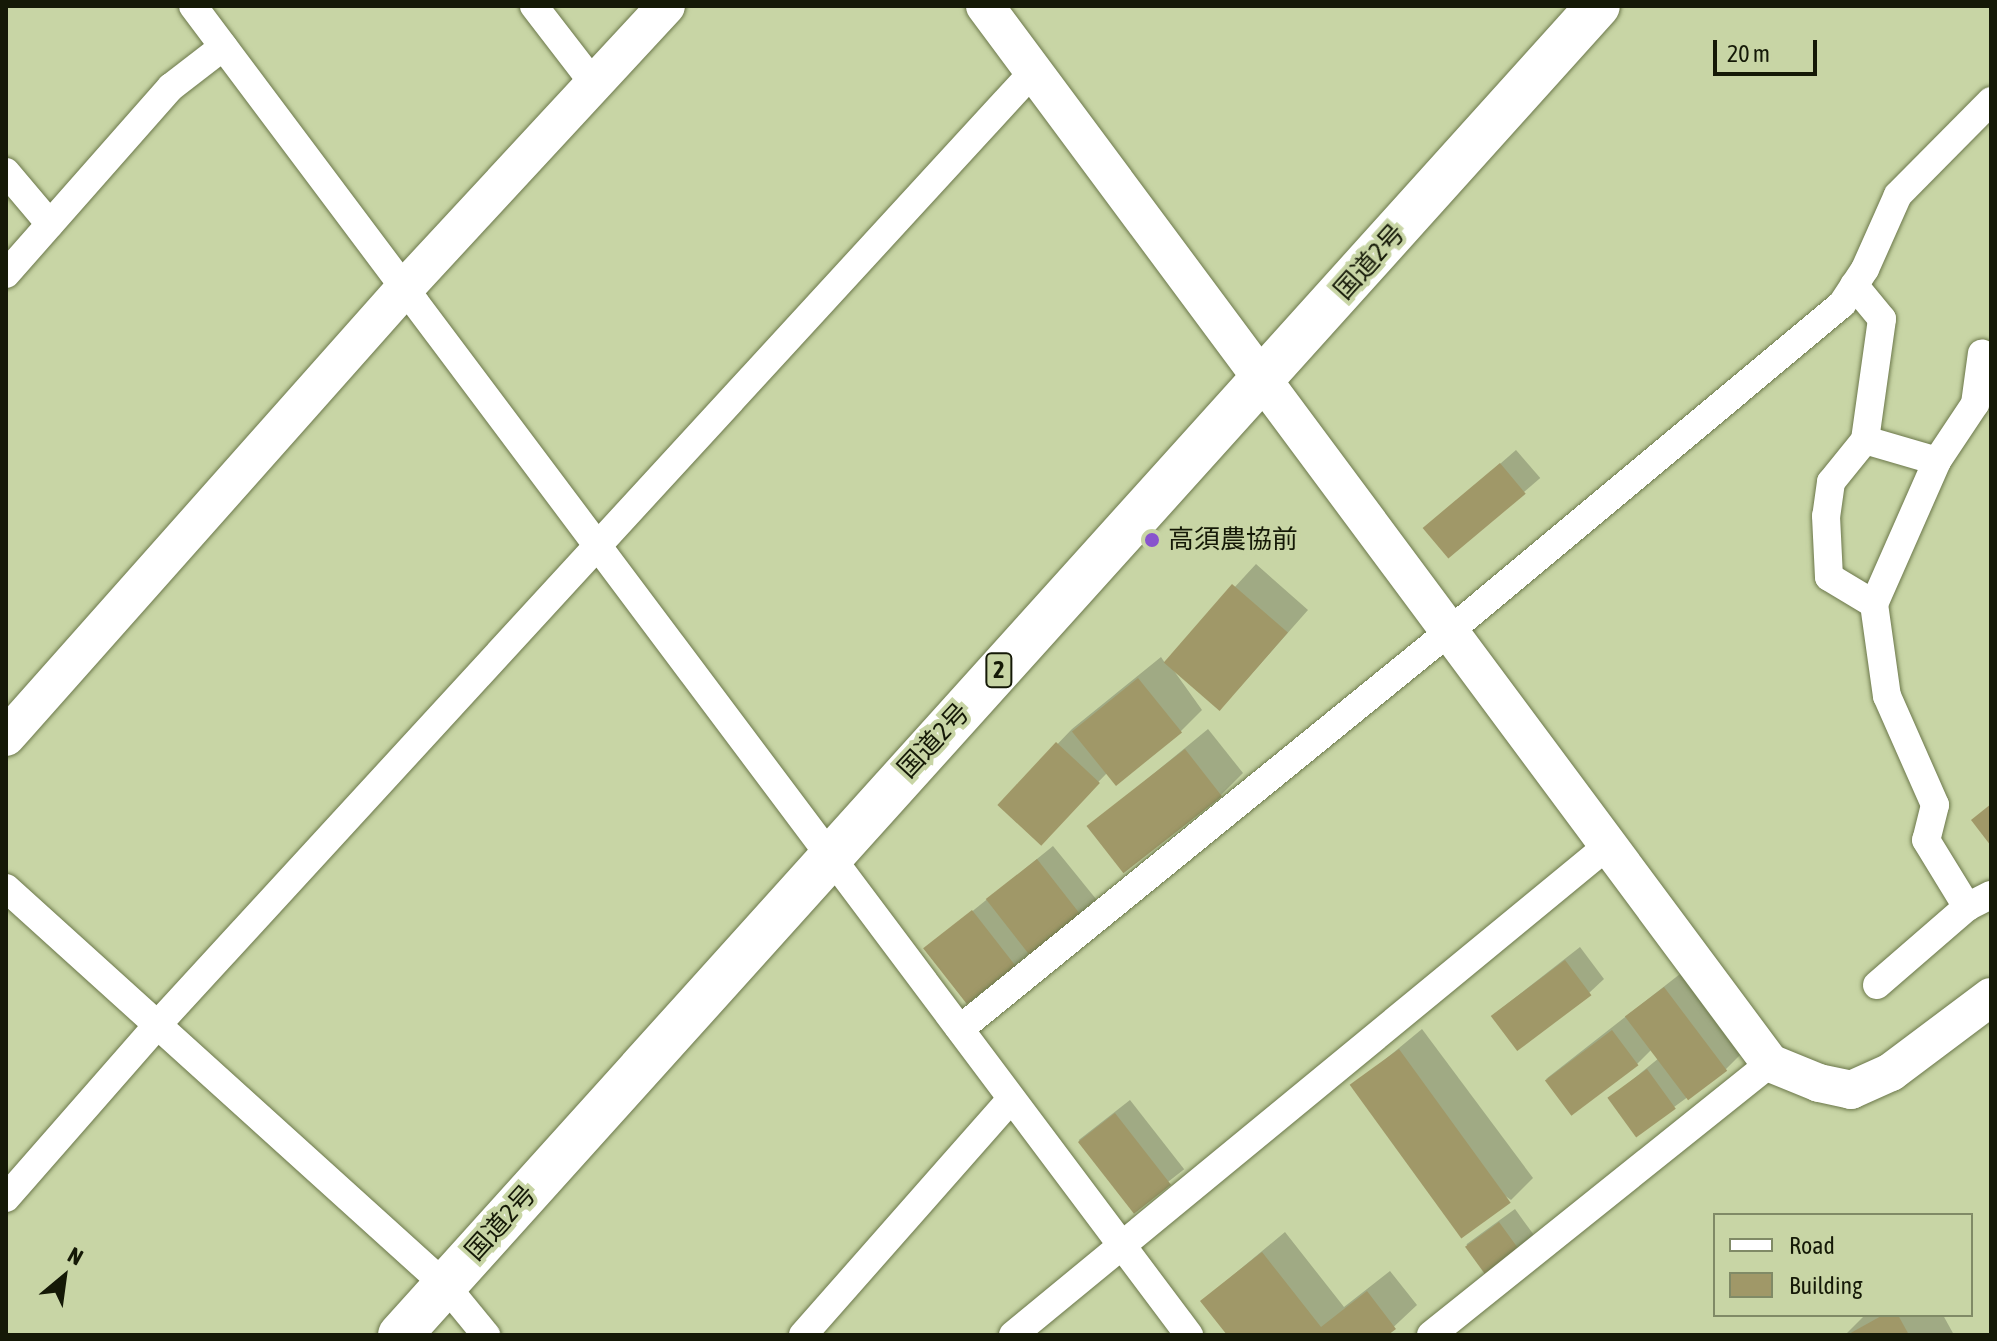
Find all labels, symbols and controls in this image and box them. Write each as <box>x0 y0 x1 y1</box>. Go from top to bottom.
scale bar <box>1717 24 1821 74</box>
text: 20 m <box>1727 40 1770 67</box>
street label: 国道2号 <box>1328 218 1412 306</box>
place label: 高須農協前 <box>1168 524 1298 556</box>
marker: 高須農協前 <box>1143 531 1161 549</box>
road number: 2 <box>985 650 1013 690</box>
street label: 国道2号 <box>892 697 976 785</box>
street label: 国道2号 <box>459 1179 543 1267</box>
legend <box>1713 1213 1973 1317</box>
text: Road <box>1789 1232 1835 1259</box>
north arrow <box>24 1237 104 1317</box>
text: N <box>64 1241 88 1271</box>
text: Building <box>1789 1272 1862 1299</box>

